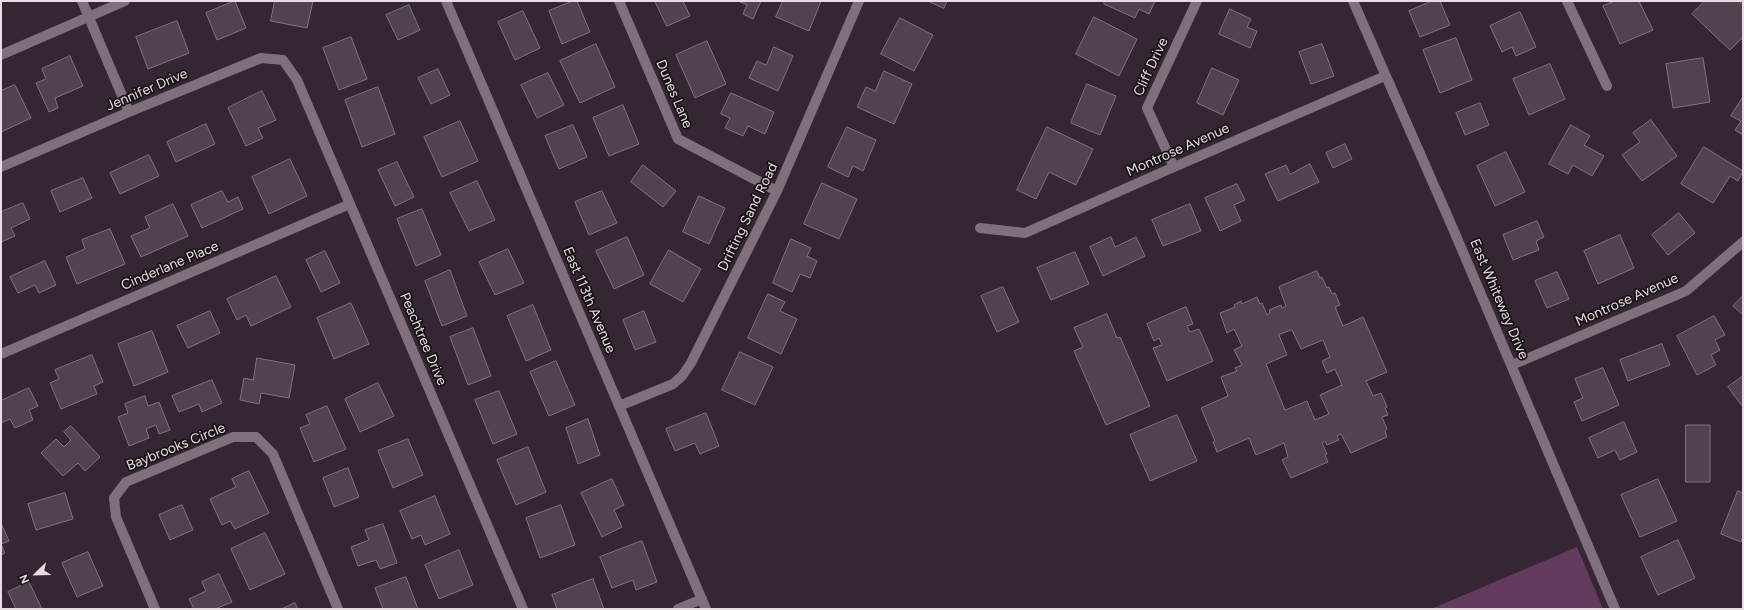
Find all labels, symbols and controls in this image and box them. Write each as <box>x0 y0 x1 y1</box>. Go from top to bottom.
street label: Cliff Drive <box>1130 35 1172 99</box>
street label: Dunes Lane <box>652 57 696 131</box>
street label: Jennifer Drive <box>104 65 190 115</box>
street label: Montrose Avenue <box>1124 120 1232 180</box>
street label: Drifting Sand Road <box>715 160 781 274</box>
street label: East Whiteway Drive <box>1466 236 1532 362</box>
street label: Cinderlane Place <box>119 238 221 294</box>
street label: East 113th Avenue <box>559 244 619 356</box>
street label: Montrose Avenue <box>1573 270 1681 330</box>
street label: Peachtree Drive <box>396 290 450 388</box>
street label: Baybrooks Circle <box>124 419 228 475</box>
north arrow <box>16 554 56 594</box>
text: N <box>17 572 32 585</box>

